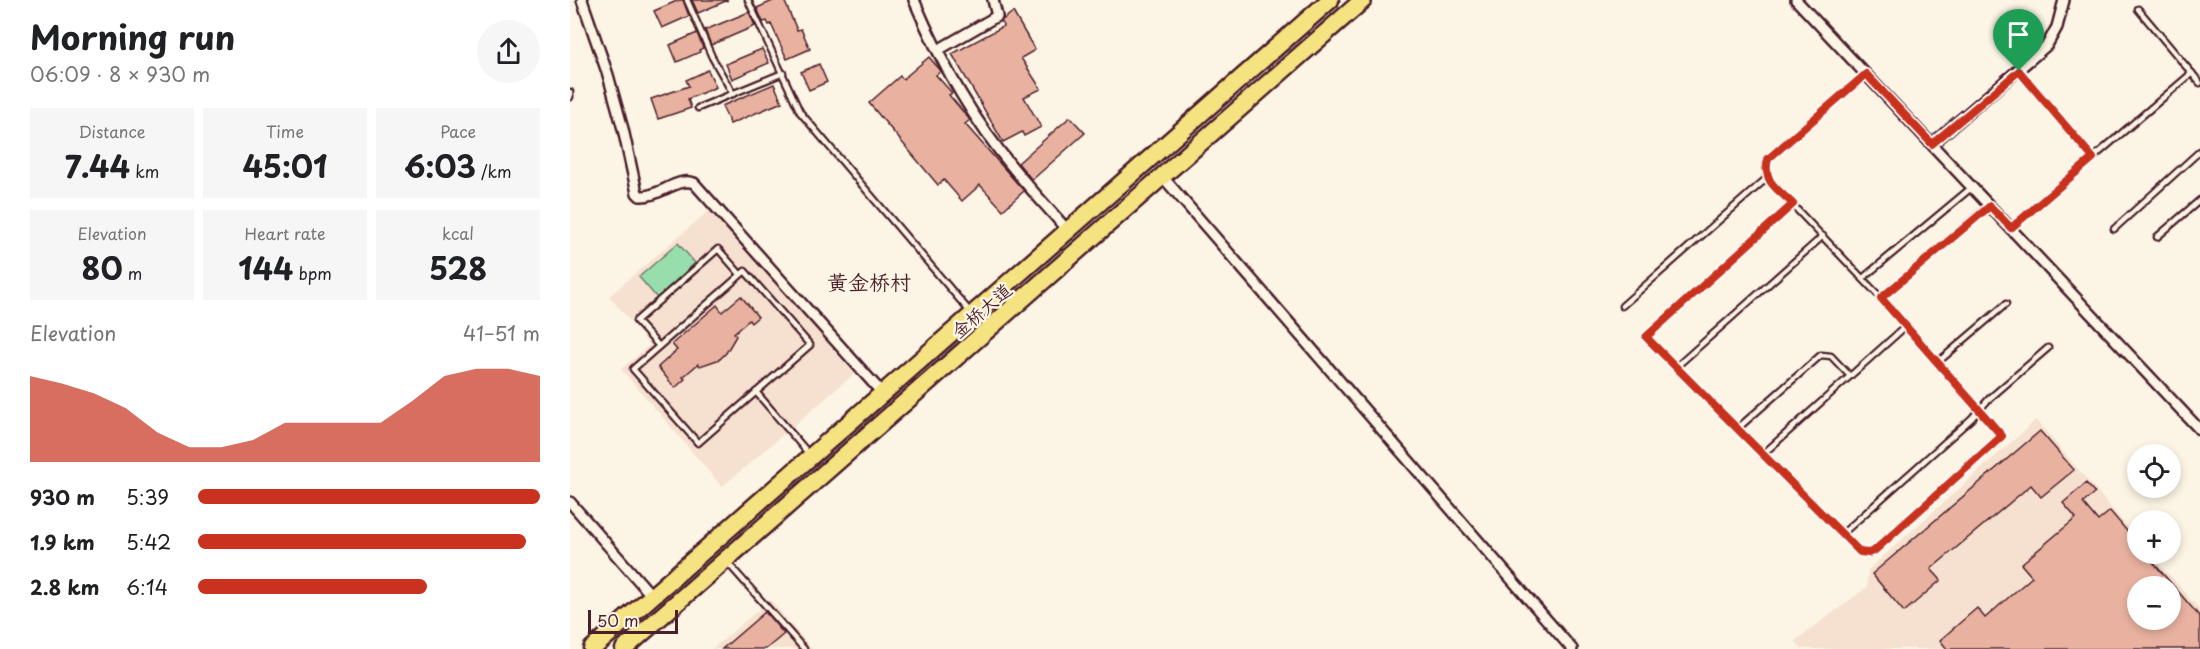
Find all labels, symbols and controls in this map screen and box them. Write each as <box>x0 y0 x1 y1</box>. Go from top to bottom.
pin <box>1993 9 2044 71</box>
text: Morning run <box>30 11 235 61</box>
icon: arrive <box>2002 18 2035 51</box>
button: share <box>477 20 540 83</box>
text: 06:09 · 8 × 930 m <box>30 59 210 89</box>
text: Distance <box>78 119 146 143</box>
text: Time <box>266 119 304 143</box>
text: Pace <box>440 119 476 143</box>
text: 7.44 <box>65 143 130 188</box>
text: 45:01 <box>243 143 327 188</box>
text: 6:03 <box>404 143 476 188</box>
text: km <box>130 159 159 183</box>
text: /km <box>476 159 512 183</box>
text: Elevation <box>77 221 147 245</box>
text: Heart rate <box>245 221 325 245</box>
text: kcal <box>442 221 474 245</box>
text: 80 <box>82 245 123 290</box>
text: 144 <box>238 245 293 290</box>
text: 528 <box>429 245 487 290</box>
text: m <box>123 261 142 285</box>
text: bpm <box>293 261 332 285</box>
district label: 黄金桥村 <box>827 265 911 297</box>
street label: 金桥大道 <box>945 276 1017 344</box>
text: Elevation <box>30 318 116 348</box>
text: 41–51 m <box>463 318 540 348</box>
map controls <box>2127 444 2181 630</box>
button: locate <box>2127 444 2181 498</box>
text: 930 m <box>30 482 95 512</box>
text: 5:39 <box>126 482 169 512</box>
button: + <box>2127 510 2181 564</box>
text: 1.9 km <box>30 527 95 557</box>
text: 5:42 <box>126 527 171 557</box>
text: 2.8 km <box>30 572 99 602</box>
text: 6:14 <box>126 572 168 602</box>
button: − <box>2127 576 2181 630</box>
scale bar <box>588 607 678 634</box>
text: 50 m <box>597 608 638 632</box>

